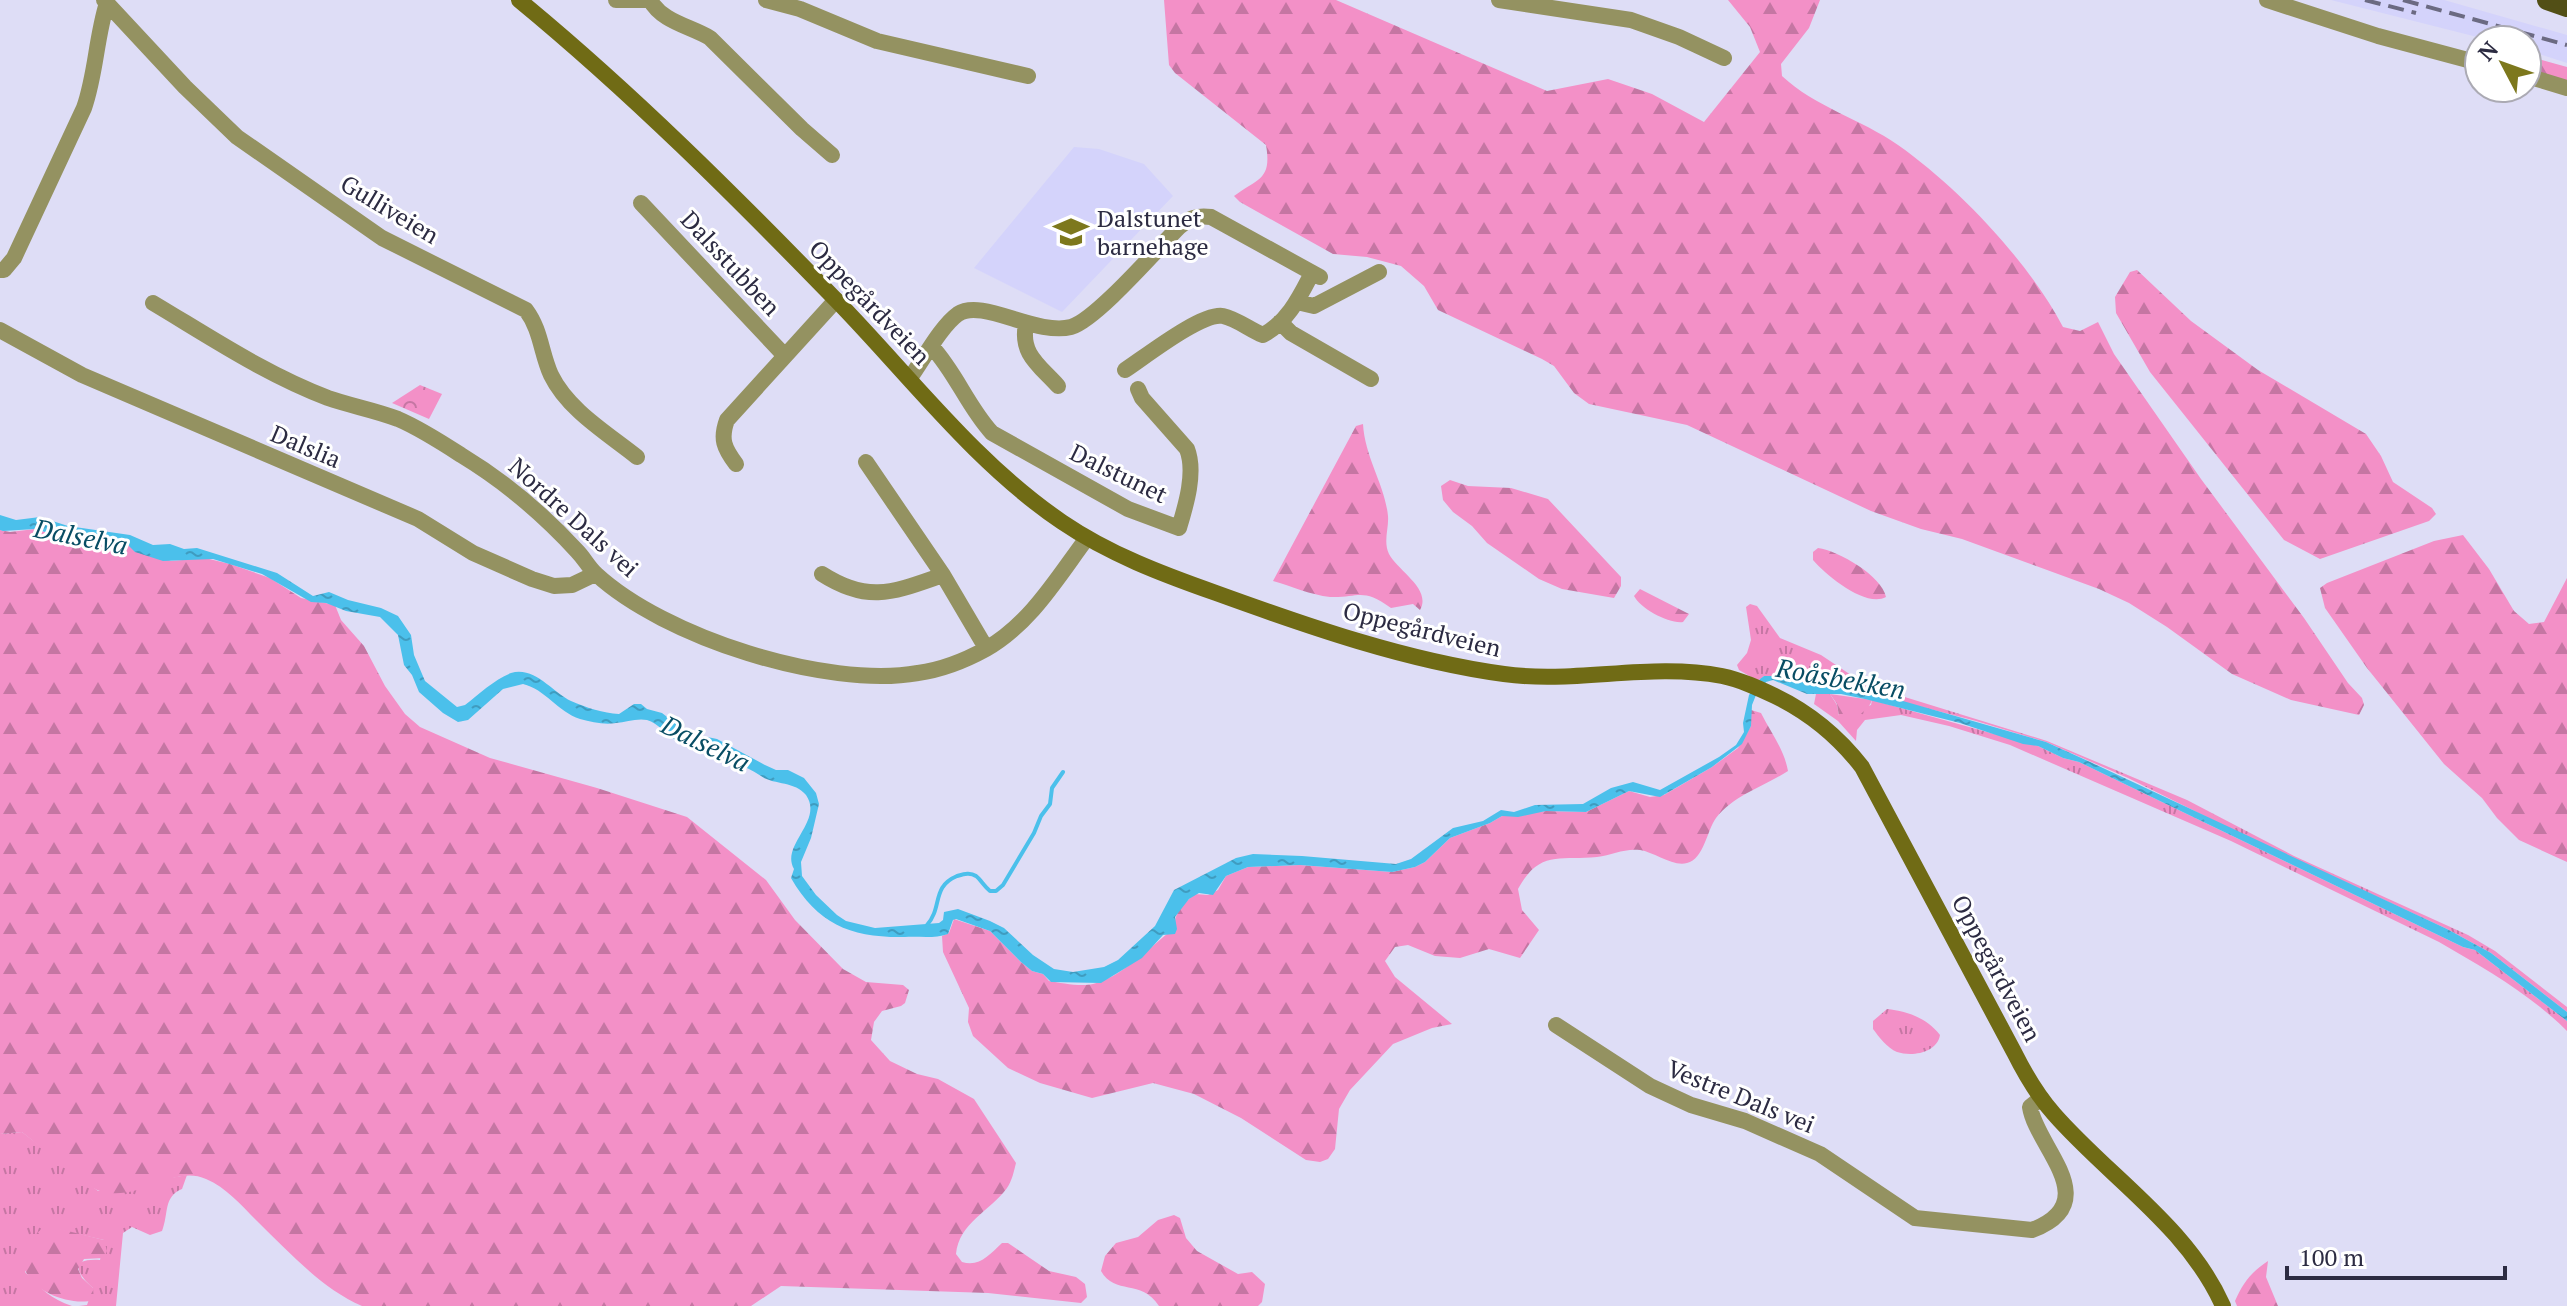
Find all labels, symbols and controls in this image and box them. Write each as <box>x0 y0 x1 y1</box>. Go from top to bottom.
north arrow <box>2463 24 2543 104</box>
text: N <box>2471 35 2504 66</box>
street label: Gulliveien <box>335 167 445 251</box>
place label: Dalstunet barnehage <box>1097 202 1209 262</box>
street label: Dalsstubben <box>674 204 788 322</box>
school or university icon: Dalstunet barnehage <box>1052 213 1090 251</box>
street label: Oppegårdveien <box>802 233 938 371</box>
street label: Dalslia <box>266 417 346 475</box>
street label: Dalstunet <box>1065 436 1173 510</box>
street label: Nordre Dals vei <box>502 450 646 584</box>
water label: Dalselva <box>30 510 131 562</box>
street label: Oppegårdveien <box>1340 594 1504 664</box>
water label: Roåsbekken <box>1773 650 1908 706</box>
water label: Dalselva <box>655 707 756 779</box>
street label: Oppegårdveien <box>1945 889 2049 1047</box>
street label: Vestre Dals vei <box>1663 1052 1819 1140</box>
scale bar <box>2287 1230 2505 1280</box>
text: 100 m <box>2299 1241 2364 1273</box>

